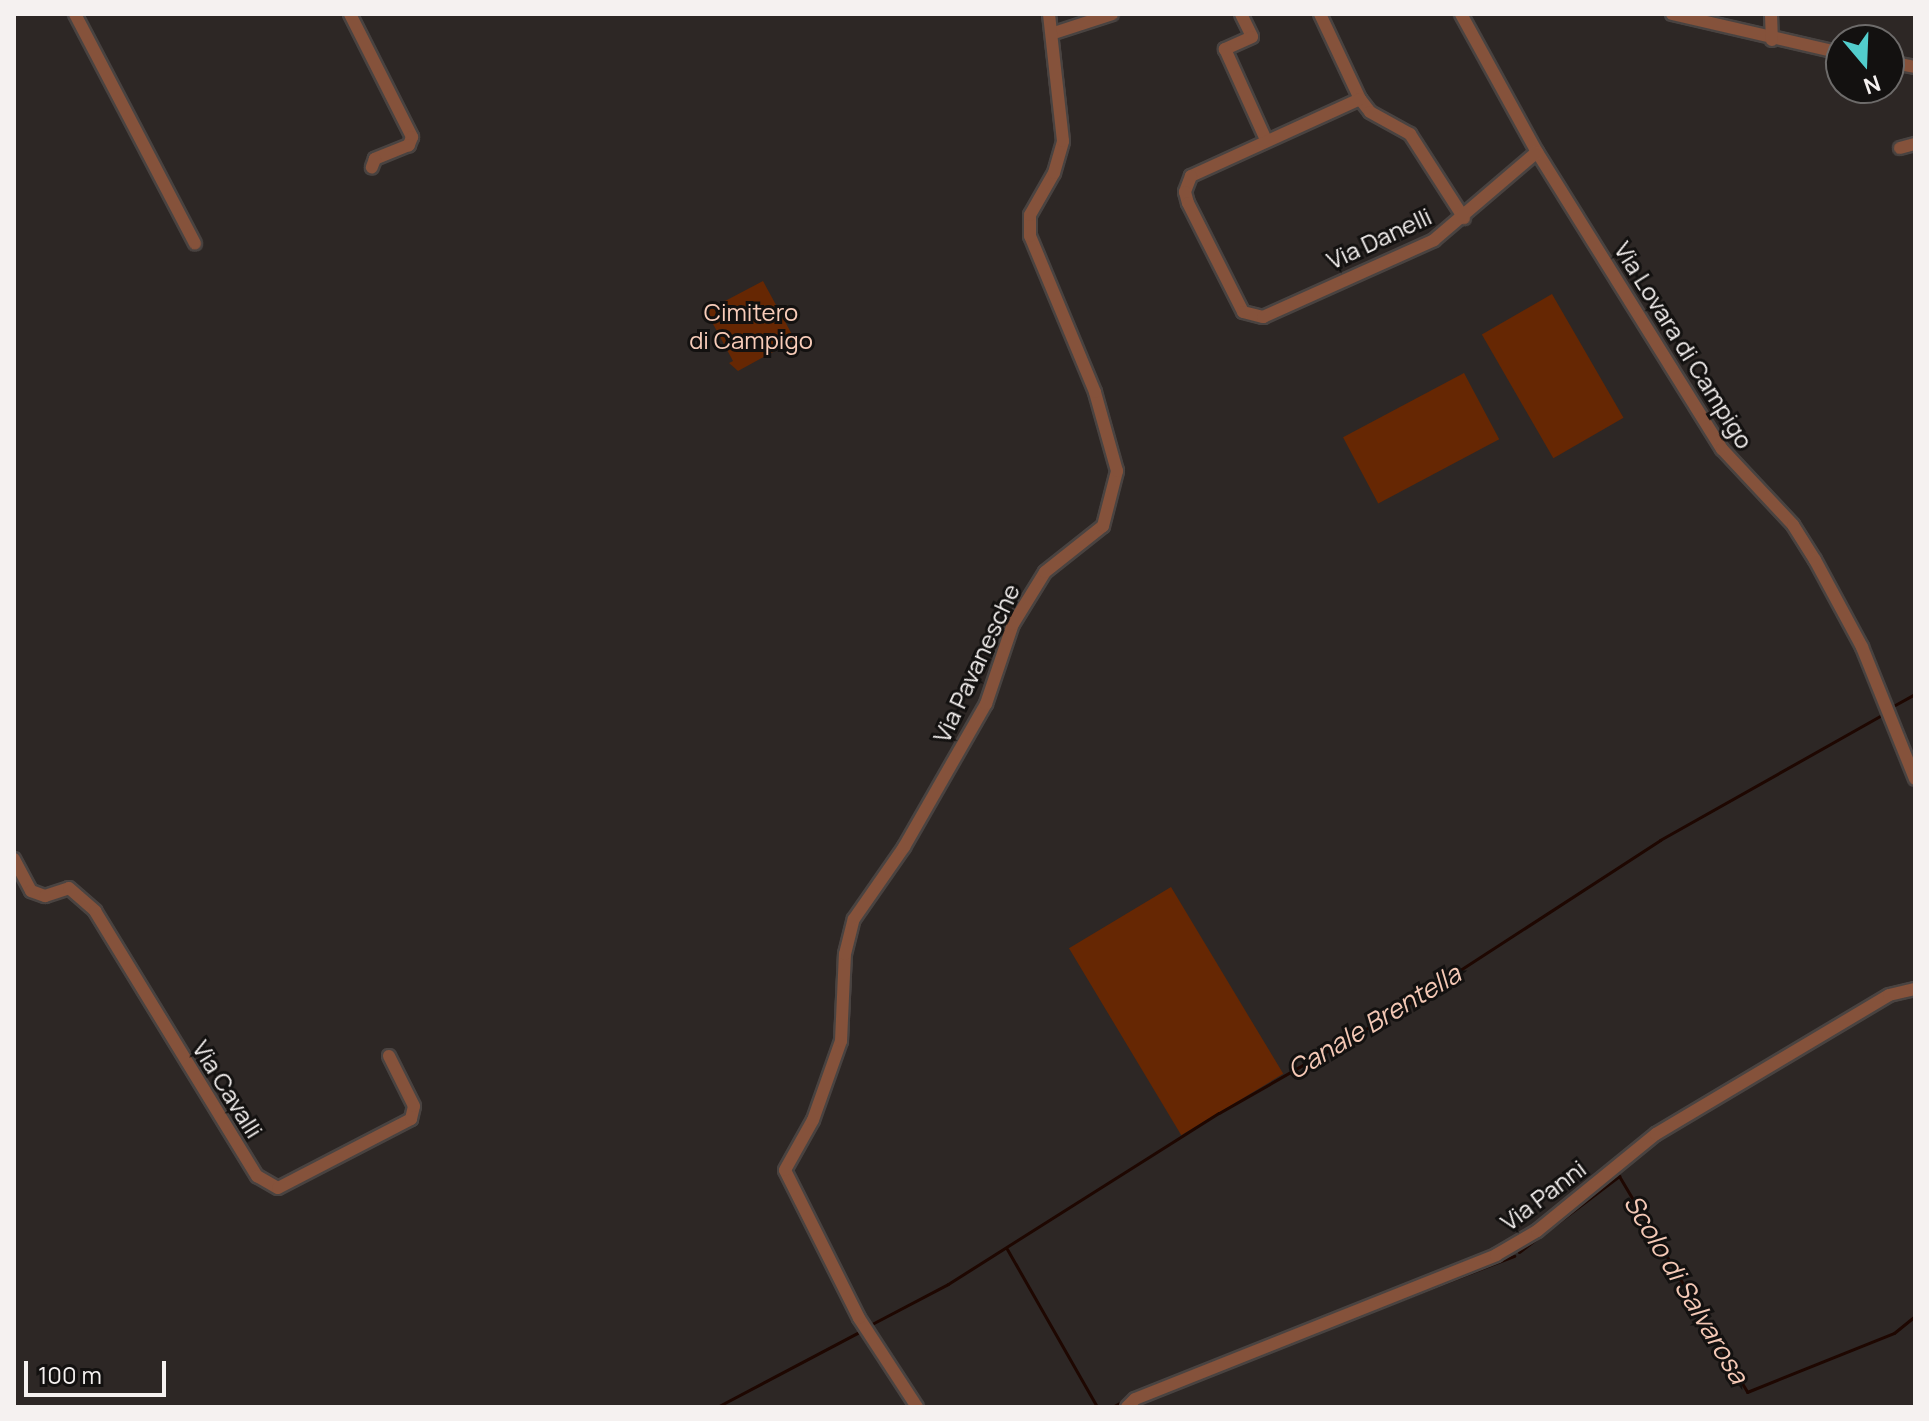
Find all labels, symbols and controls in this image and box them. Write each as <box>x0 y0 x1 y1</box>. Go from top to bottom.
north arrow <box>1825 24 1905 104</box>
text: N <box>1860 68 1885 102</box>
street label: Via Danelli <box>1322 201 1436 275</box>
street label: Via Lovara di Campigo <box>1609 236 1759 454</box>
park label: Cimitero di Campigo <box>689 298 813 354</box>
street label: Via Pavanesche <box>927 579 1025 747</box>
water label: Canale Brentella <box>1282 958 1466 1086</box>
street label: Via Cavalli <box>187 1035 269 1143</box>
street label: Via Panni <box>1495 1154 1591 1236</box>
water label: Scolo di Salvarosa <box>1617 1189 1755 1389</box>
scale bar <box>28 1345 170 1395</box>
text: 100 m <box>38 1358 102 1391</box>

